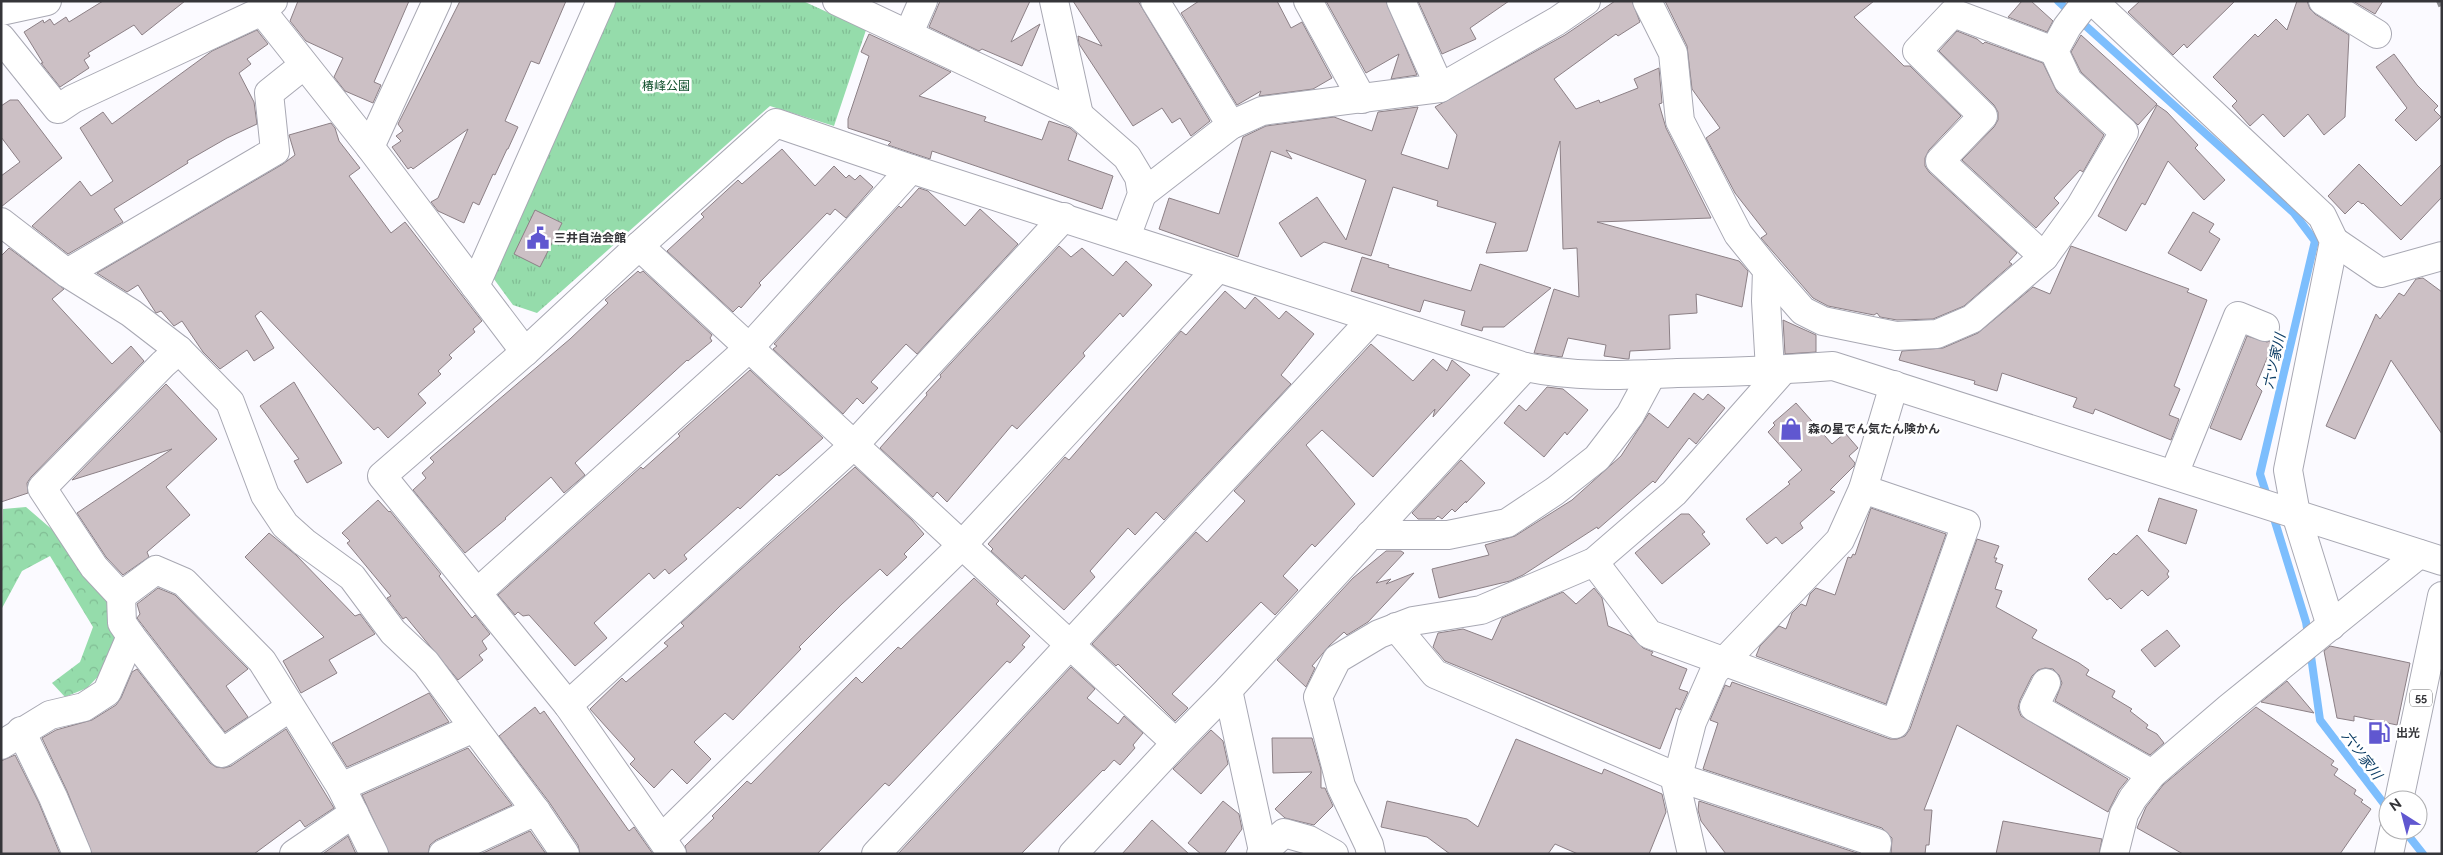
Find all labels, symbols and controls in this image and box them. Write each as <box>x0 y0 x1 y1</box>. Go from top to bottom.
park label: 椿峰公園 <box>642 79 690 93</box>
public building icon: 三井自治会館 <box>525 225 551 251</box>
place label: 三井自治会館 <box>554 231 626 245</box>
water label: 六ツ家川 <box>2260 330 2289 390</box>
shop icon: 森の星でん気たん険かん <box>1778 416 1804 442</box>
place label: 森の星でん気たん険かん <box>1808 422 1940 436</box>
road number: 55 <box>2410 690 2432 706</box>
fuel station icon: 出光 <box>2366 720 2392 746</box>
place label: 出光 <box>2396 726 2420 740</box>
water label: 六ツ家川 <box>2339 728 2386 784</box>
north arrow <box>2378 790 2428 840</box>
text: N <box>2386 795 2404 814</box>

